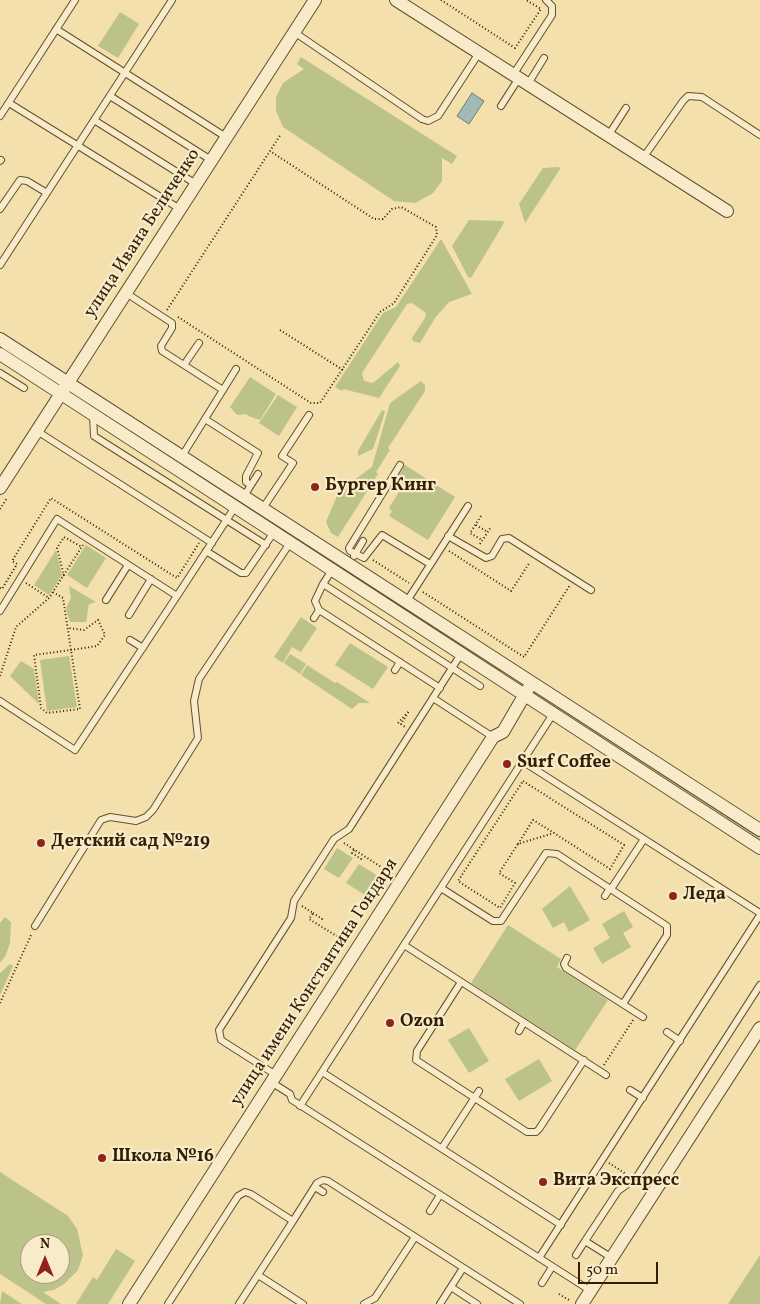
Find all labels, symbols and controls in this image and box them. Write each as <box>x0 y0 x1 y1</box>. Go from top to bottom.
street label: улица Ивана Беличенко <box>80 145 206 323</box>
place label: Бургер Кинг <box>325 476 436 498</box>
marker: Бургер Кинг <box>309 481 321 493</box>
place label: Surf Coffee <box>517 753 611 775</box>
marker: Surf Coffee <box>501 758 513 770</box>
place label: Детский сад №219 <box>51 832 210 854</box>
marker: Детский сад №219 <box>35 837 47 849</box>
street label: улица имени Константина Гондаря <box>227 855 403 1111</box>
place label: Леда <box>683 885 726 907</box>
marker: Леда <box>667 890 679 902</box>
place label: Ozon <box>400 1012 445 1034</box>
marker: Ozon <box>384 1017 396 1029</box>
place label: Школа №16 <box>112 1147 214 1169</box>
marker: Школа №16 <box>96 1152 108 1164</box>
place label: Вита Экспресс <box>553 1171 679 1193</box>
marker: Вита Экспресс <box>537 1176 549 1188</box>
north arrow <box>20 1234 70 1284</box>
text: N <box>40 1235 50 1254</box>
scale bar <box>580 1252 660 1284</box>
text: 50 m <box>586 1260 618 1281</box>

